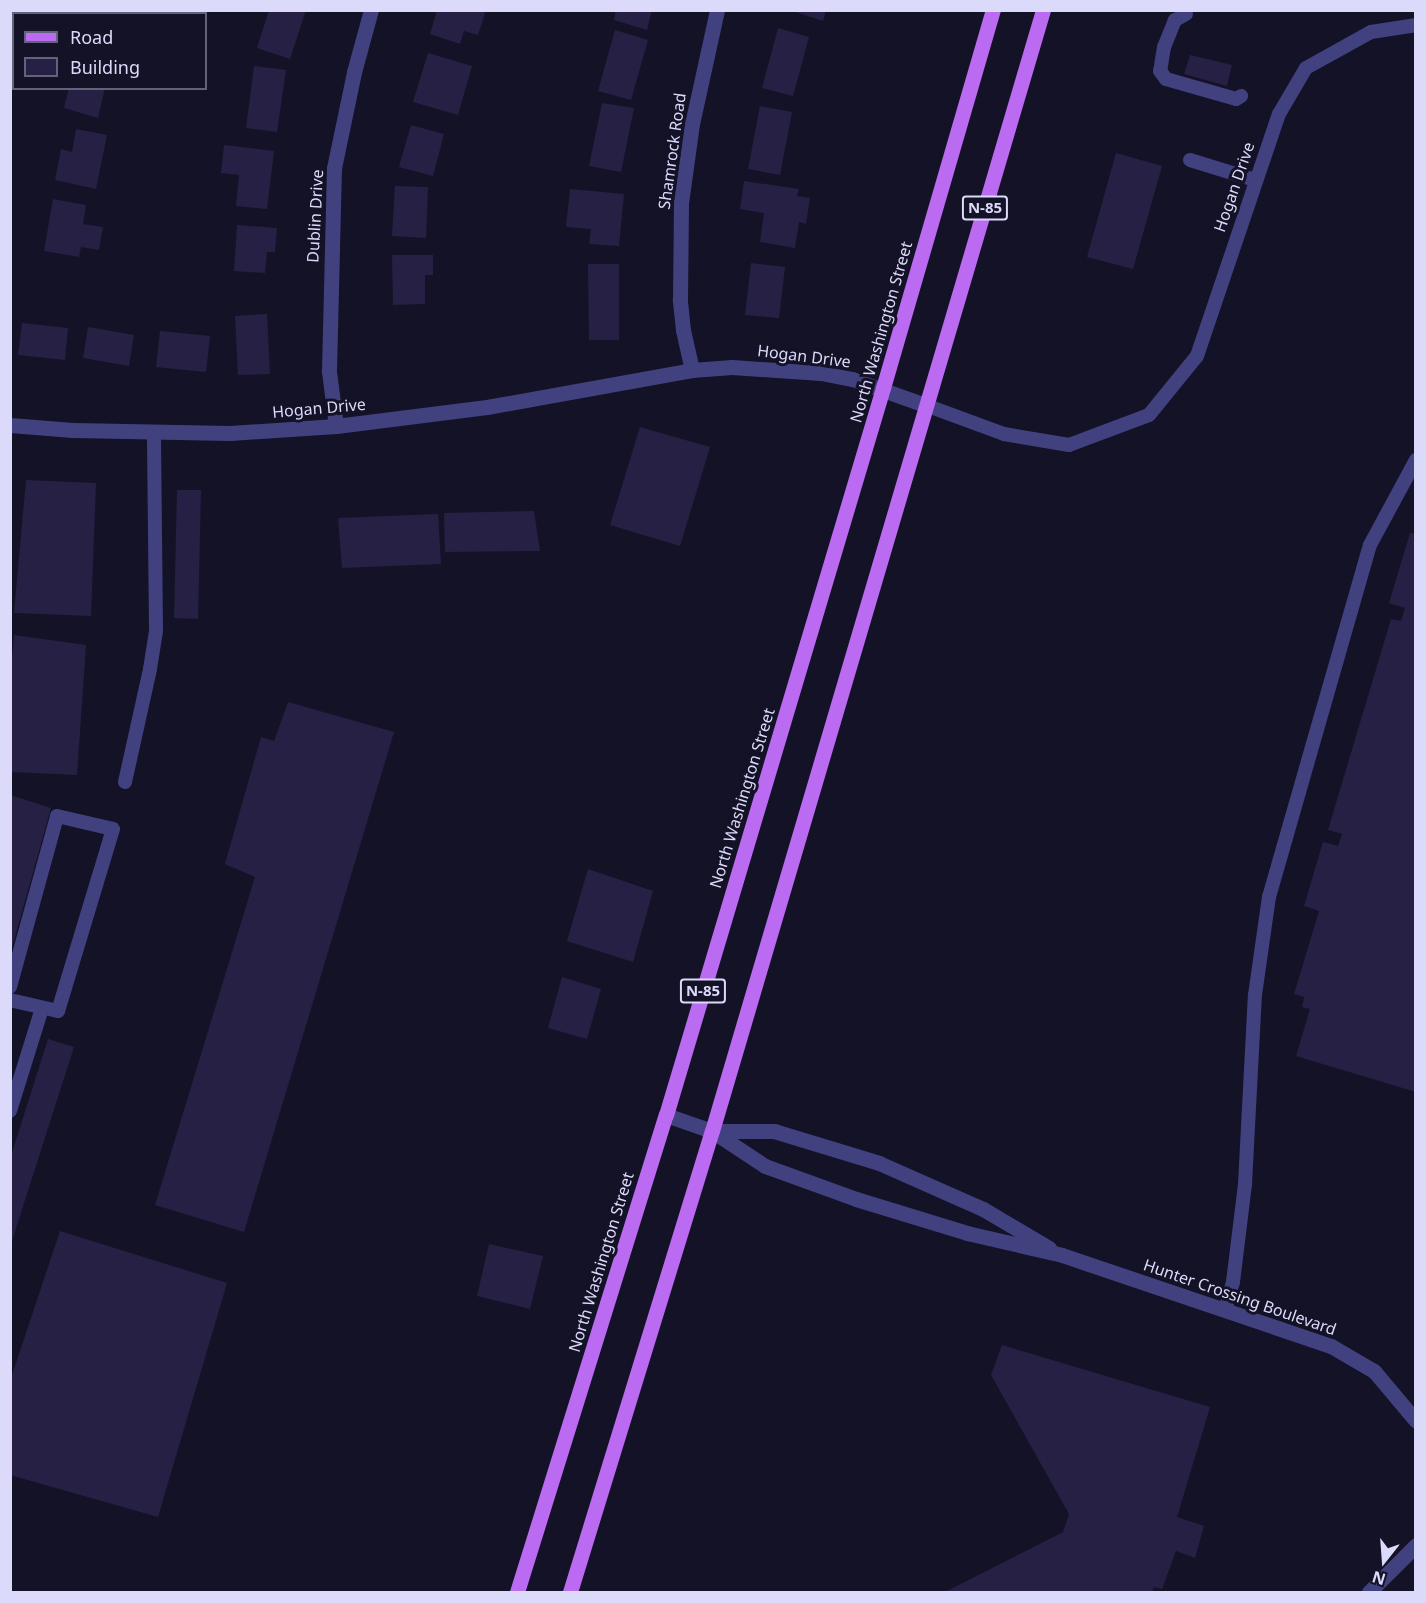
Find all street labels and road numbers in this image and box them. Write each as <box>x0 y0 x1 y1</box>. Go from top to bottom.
street label: Shamrock Road <box>654 92 690 210</box>
street label: Hogan Drive <box>1210 139 1258 235</box>
street label: Dublin Drive <box>303 169 327 263</box>
road number: N-85 <box>961 196 1009 220</box>
street label: North Washington Street <box>846 239 916 425</box>
street label: Hogan Drive <box>756 341 852 371</box>
street label: Hogan Drive <box>271 394 367 422</box>
street label: North Washington Street <box>705 706 779 890</box>
road number: N-85 <box>679 979 727 1003</box>
street label: North Washington Street <box>564 1170 638 1354</box>
street label: Hunter Crossing Boulevard <box>1141 1255 1339 1339</box>

